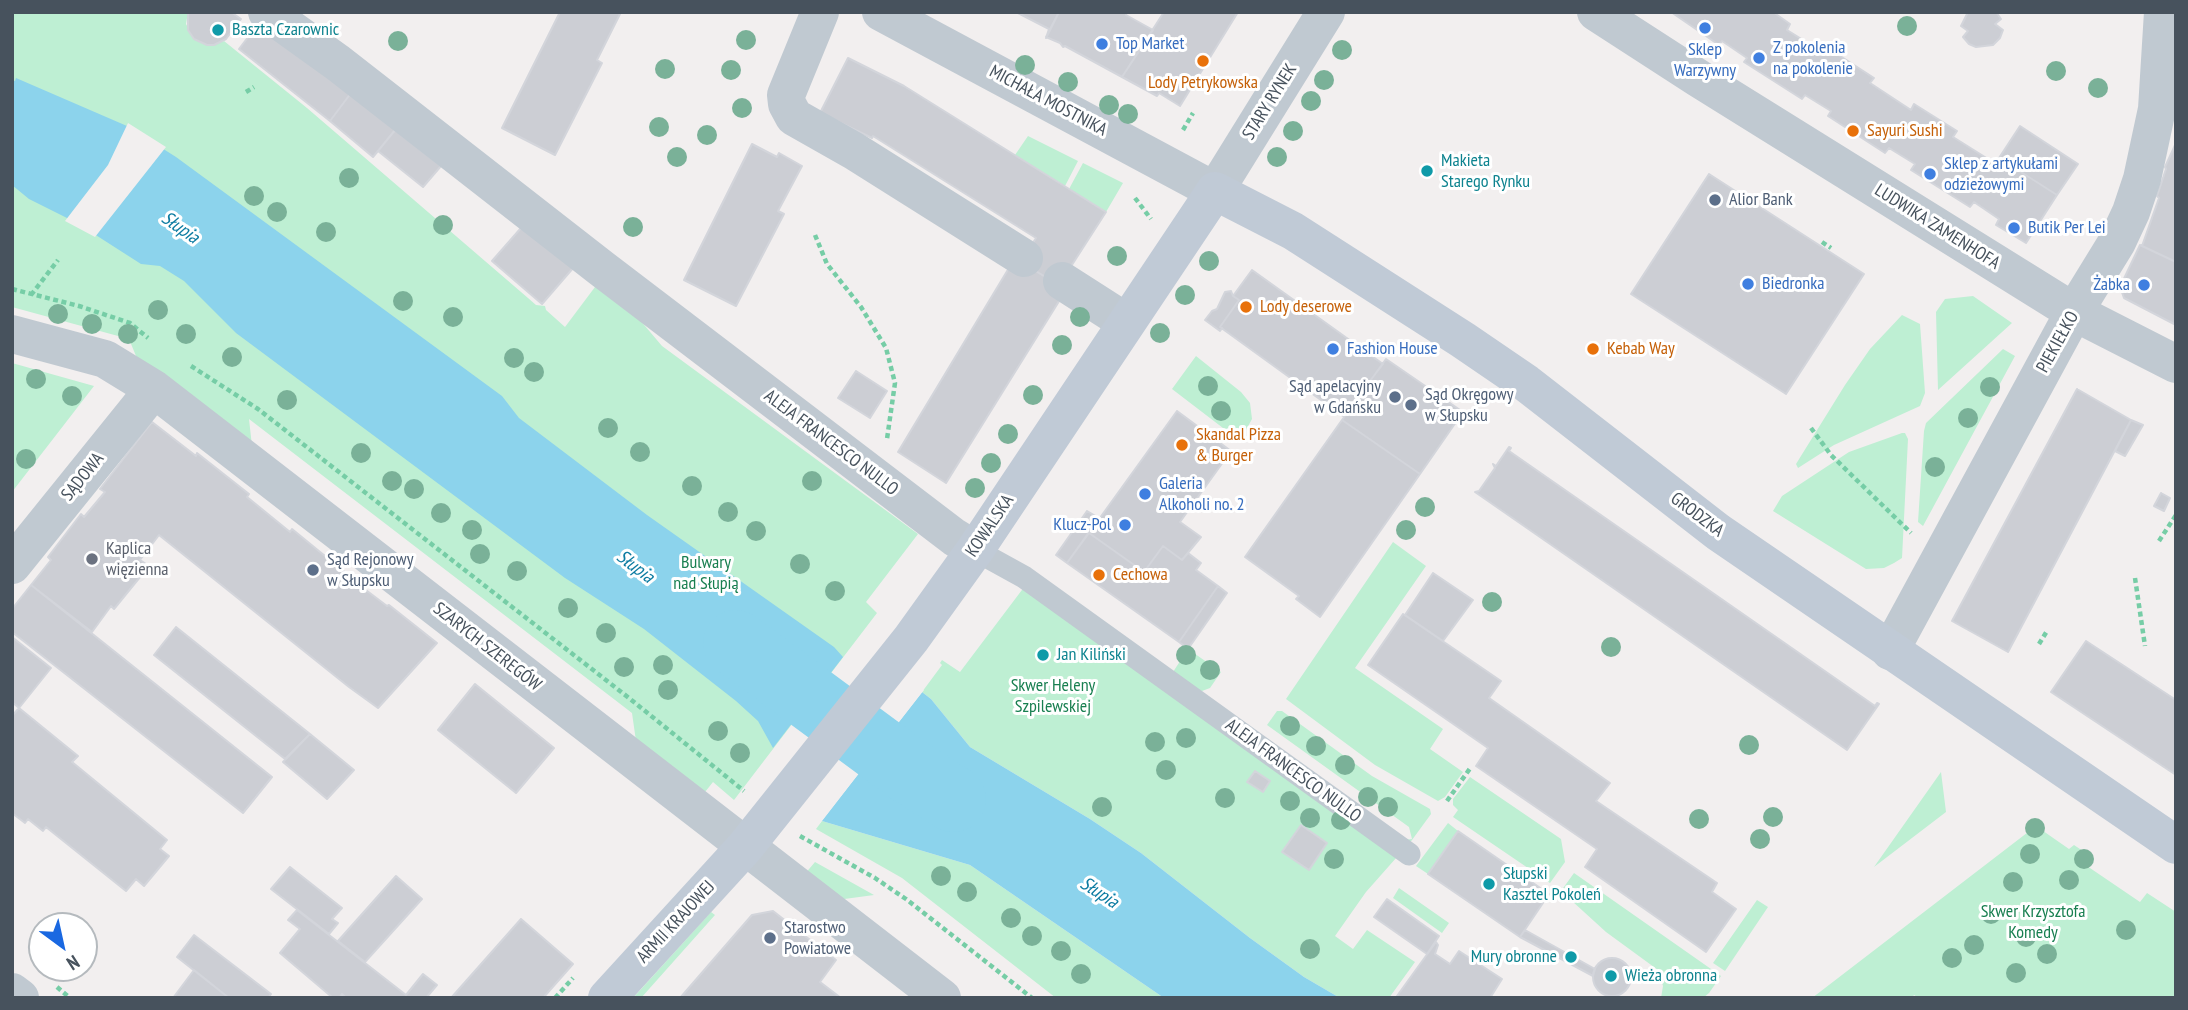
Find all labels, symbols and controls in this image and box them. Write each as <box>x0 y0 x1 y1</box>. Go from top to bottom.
place label: Baszta Czarownic <box>232 19 339 41</box>
marker: Sklep Warzywny <box>1697 20 1713 36</box>
marker: Baszta Czarownic <box>210 22 226 38</box>
place label: Top Market <box>1116 33 1184 55</box>
marker: Top Market <box>1094 36 1110 52</box>
place label: Z pokolenia na pokolenie <box>1773 37 1853 80</box>
place label: Sklep Warzywny <box>1674 39 1736 82</box>
marker: Z pokolenia na pokolenie <box>1751 50 1767 66</box>
marker: Lody Petrykowska <box>1195 53 1211 69</box>
street label: STARY RYNEK <box>1238 60 1302 144</box>
street label: MICHAŁA MOSTNIKA <box>986 61 1110 141</box>
place label: Lody Petrykowska <box>1148 72 1258 94</box>
place label: Sayuri Sushi <box>1867 120 1943 142</box>
marker: Sayuri Sushi <box>1845 123 1861 139</box>
place label: Makieta Starego Rynku <box>1441 150 1530 192</box>
place label: Sklep z artykułami odzieżowymi <box>1944 153 2058 196</box>
marker: Makieta Starego Rynku <box>1419 163 1435 179</box>
marker: Sklep z artykułami odzieżowymi <box>1922 166 1938 182</box>
street label: LUDWIKA ZAMENHOFA <box>1870 180 2004 274</box>
place label: Alior Bank <box>1729 189 1793 211</box>
marker: Alior Bank <box>1707 192 1723 208</box>
water label: Słupia <box>157 207 203 249</box>
place label: Butik Per Lei <box>2028 217 2106 239</box>
marker: Butik Per Lei <box>2006 220 2022 236</box>
place label: Biedronka <box>1762 273 1824 295</box>
place label: Żabka <box>2093 274 2130 296</box>
marker: Biedronka <box>1740 276 1756 292</box>
marker: Żabka <box>2136 277 2152 293</box>
place label: Lody deserowe <box>1260 296 1352 318</box>
marker: Lody deserowe <box>1238 299 1254 315</box>
street label: PIEKIEŁKO <box>2032 308 2084 376</box>
place label: Fashion House <box>1347 338 1438 360</box>
place label: Kebab Way <box>1607 338 1675 360</box>
marker: Fashion House <box>1325 341 1341 357</box>
marker: Kebab Way <box>1585 341 1601 357</box>
place label: Sąd apelacyjny w Gdańsku <box>1289 376 1381 418</box>
place label: Sąd Okręgowy w Słupsku <box>1425 384 1513 426</box>
street label: ALEJA FRANCESCO NULLO <box>760 386 902 500</box>
marker: Sąd apelacyjny w Gdańsku <box>1387 389 1403 405</box>
marker: Sąd Okręgowy w Słupsku <box>1403 397 1419 413</box>
place label: Skandal Pizza & Burger <box>1196 424 1281 466</box>
marker: Skandal Pizza & Burger <box>1174 437 1190 453</box>
street label: SĄDOWA <box>57 449 109 505</box>
place label: Galeria Alkoholi no. 2 <box>1159 473 1245 516</box>
marker: Galeria Alkoholi no. 2 <box>1137 486 1153 502</box>
street label: GRODZKA <box>1666 488 1728 542</box>
street label: KOWALSKA <box>961 491 1019 561</box>
place label: Klucz-Pol <box>1053 514 1111 536</box>
marker: Klucz-Pol <box>1117 517 1133 533</box>
place label: Kaplica więzienna <box>106 538 169 580</box>
water label: Słupia <box>612 546 658 588</box>
place label: Sąd Rejonowy w Słupsku <box>327 549 414 592</box>
marker: Kaplica więzienna <box>84 551 100 567</box>
park label: Bulwary nad Słupią <box>673 552 739 594</box>
marker: Sąd Rejonowy w Słupsku <box>305 562 321 578</box>
place label: Cechowa <box>1113 564 1168 586</box>
marker: Cechowa <box>1091 567 1107 583</box>
street label: SZARYCH SZEREGÓW <box>429 598 545 696</box>
place label: Jan Kiliński <box>1057 644 1126 666</box>
marker: Jan Kiliński <box>1035 647 1051 663</box>
park label: Skwer Heleny Szpilewskiej <box>1011 675 1095 718</box>
street label: ALEJA FRANCESCO NULLO <box>1221 715 1365 827</box>
place label: Słupski Kasztel Pokoleń <box>1503 863 1601 906</box>
water label: Słupia <box>1076 872 1122 914</box>
street label: ARMII KRAJOWEJ <box>632 876 720 968</box>
marker: Słupski Kasztel Pokoleń <box>1481 876 1497 892</box>
park label: Skwer Krzysztofa Komedy <box>1981 901 2085 944</box>
north arrow <box>28 912 98 982</box>
place label: Starostwo Powiatowe <box>784 917 851 960</box>
marker: Starostwo Powiatowe <box>762 930 778 946</box>
place label: Mury obronne <box>1471 946 1557 968</box>
marker: Mury obronne <box>1563 949 1579 965</box>
text: N <box>63 950 84 976</box>
place label: Wieża obronna <box>1625 965 1717 987</box>
marker: Wieża obronna <box>1603 968 1619 984</box>

